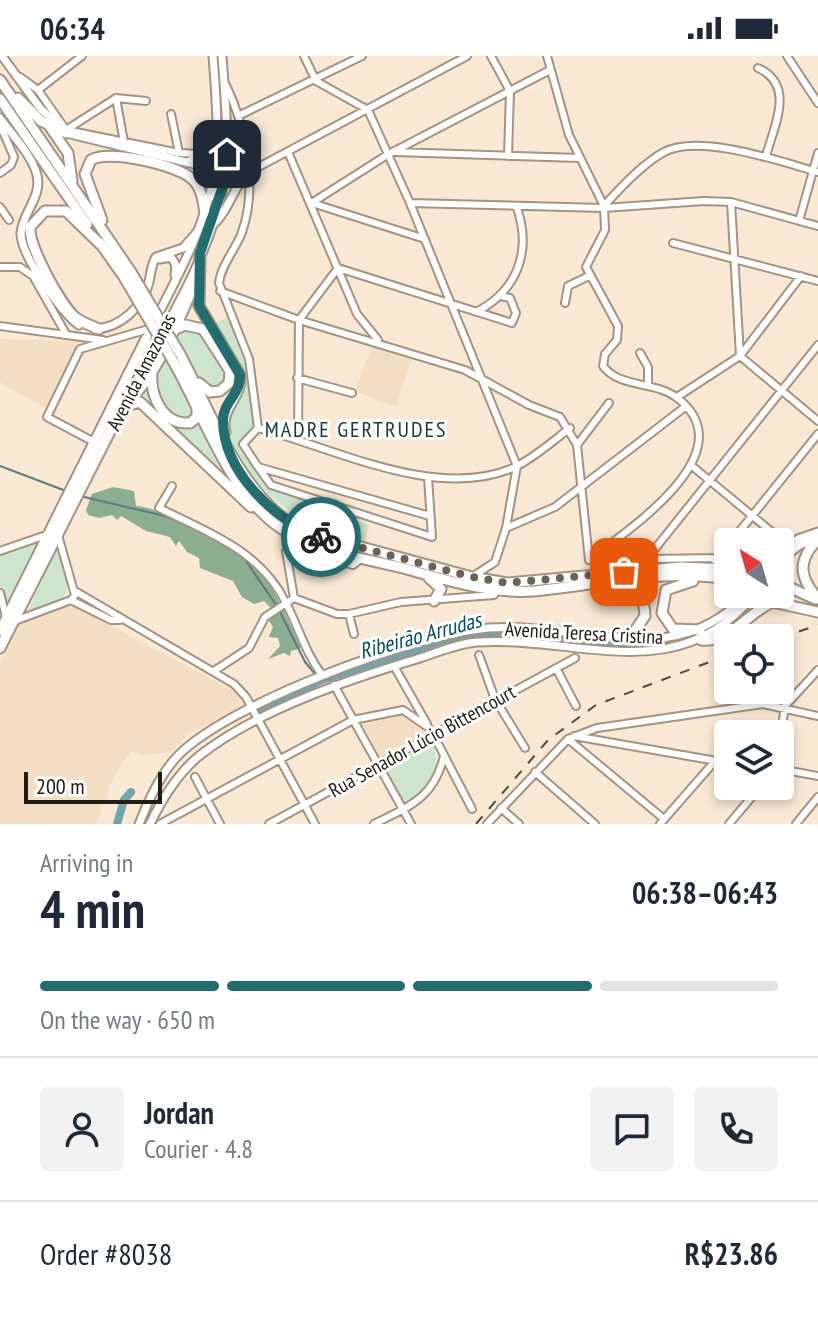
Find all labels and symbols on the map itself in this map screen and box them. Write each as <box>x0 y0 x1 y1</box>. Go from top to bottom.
pin <box>193 120 261 188</box>
street label: Avenida Amazonas <box>100 309 182 435</box>
district label: MADRE GERTRUDES <box>265 415 447 443</box>
courier <box>281 497 361 577</box>
north arrow <box>714 528 794 608</box>
pin <box>590 538 658 606</box>
water label: Ribeirão Arrudas <box>356 605 486 665</box>
street label: Avenida Teresa Cristina <box>504 616 664 650</box>
street label: Rua Senador Lúcio Bittencourt <box>324 679 520 803</box>
scale bar <box>24 768 162 804</box>

